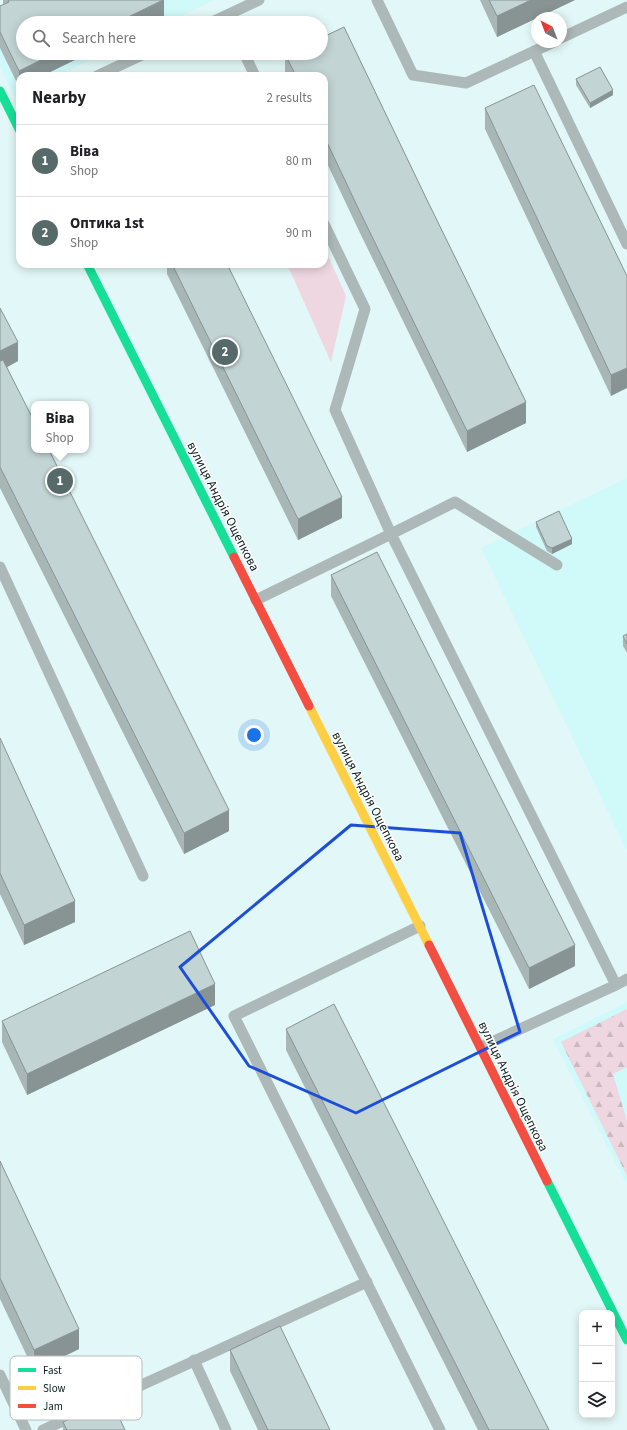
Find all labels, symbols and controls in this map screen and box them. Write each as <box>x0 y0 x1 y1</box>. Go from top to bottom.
north arrow <box>531 12 567 48</box>
search box <box>16 16 328 60</box>
icon: search <box>30 27 52 49</box>
text: Search here <box>62 28 136 49</box>
text: Nearby <box>32 86 86 110</box>
text: 2 results <box>267 89 312 107</box>
text: Віва <box>70 141 99 162</box>
text: 1 <box>42 152 48 170</box>
text: 80 m <box>286 152 312 170</box>
text: Shop <box>70 162 98 180</box>
text: Оптика 1st <box>70 213 144 234</box>
text: 2 <box>42 224 48 242</box>
text: 90 m <box>286 224 312 242</box>
text: Shop <box>70 234 98 252</box>
pin: 2 <box>212 337 238 367</box>
popup <box>31 401 89 453</box>
text: Віва <box>45 408 75 429</box>
text: Shop <box>45 429 74 447</box>
street label: вулиця Андрія Ощепкова <box>183 439 264 574</box>
pin: 1 <box>47 466 73 496</box>
your location <box>244 725 264 745</box>
street label: вулиця Андрія Ощепкова <box>328 729 409 864</box>
street label: вулиця Андрія Ощепкова <box>474 1018 553 1155</box>
map controls <box>579 1310 615 1418</box>
button: + <box>579 1310 615 1346</box>
button: − <box>579 1346 615 1382</box>
legend <box>10 1356 142 1420</box>
text: Fast <box>43 1363 62 1378</box>
text: Slow <box>43 1381 66 1396</box>
button: layers <box>579 1382 615 1418</box>
text: Jam <box>43 1399 63 1414</box>

